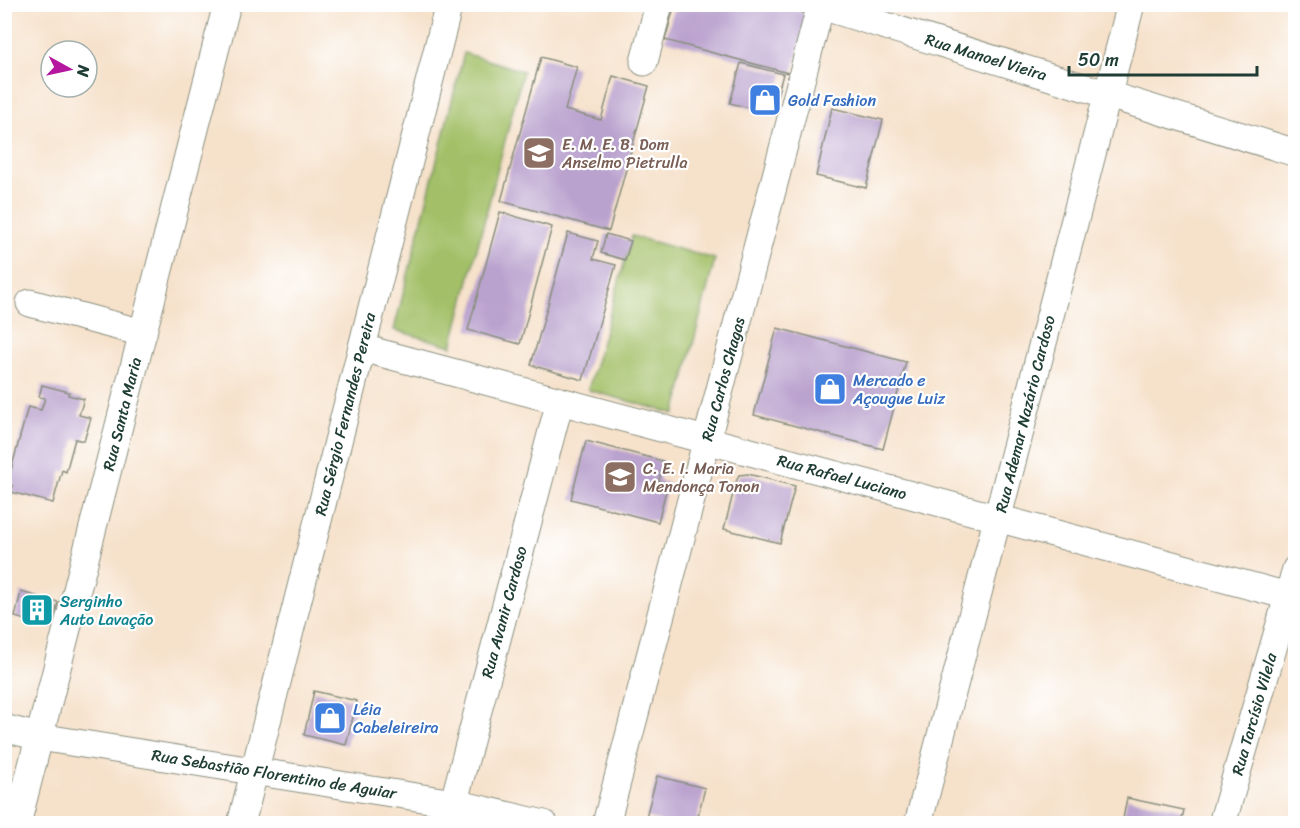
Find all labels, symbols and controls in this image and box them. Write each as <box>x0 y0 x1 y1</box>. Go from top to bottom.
street label: Rua Manoel Vieira <box>921 25 1051 89</box>
north arrow <box>39 39 99 99</box>
scale bar <box>1069 39 1256 77</box>
text: 50 m <box>1078 44 1119 76</box>
text: N <box>68 63 99 79</box>
shop icon: Gold Fashion <box>747 82 783 118</box>
place label: Gold Fashion <box>788 86 876 115</box>
place label: E. M. E. B. Dom Anselmo Pietrulla <box>561 130 687 177</box>
school or university icon: E. M. E. B. Dom Anselmo Pietrulla <box>521 135 557 171</box>
street label: Rua Sérgio Fernandes Pereira <box>306 309 384 519</box>
street label: Rua Ademar Nazário Cardoso <box>986 312 1064 516</box>
street label: Rua Carlos Chagas <box>692 313 754 444</box>
street label: Rua Santa Maria <box>94 354 150 474</box>
place label: Mercado e Açougue Luiz <box>852 366 946 413</box>
shop icon: Mercado e Açougue Luiz <box>812 371 848 407</box>
street label: Rua Rafael Luciano <box>774 446 910 508</box>
place label: C. E. I. Maria Mendonça Tonon <box>643 454 760 501</box>
school or university icon: C. E. I. Maria Mendonça Tonon <box>602 459 638 495</box>
street label: Rua Avanir Cardoso <box>472 543 536 681</box>
place label: Serginho Auto Lavação <box>59 587 153 634</box>
building icon: Serginho Auto Lavação <box>19 592 55 628</box>
street label: Rua Tarcísio Vilela <box>1223 648 1286 779</box>
place label: Léia Cabeleireira <box>353 695 439 742</box>
shop icon: Léia Cabeleireira <box>312 700 348 736</box>
street label: Rua Sebastião Florentino de Aguiar <box>149 740 400 808</box>

